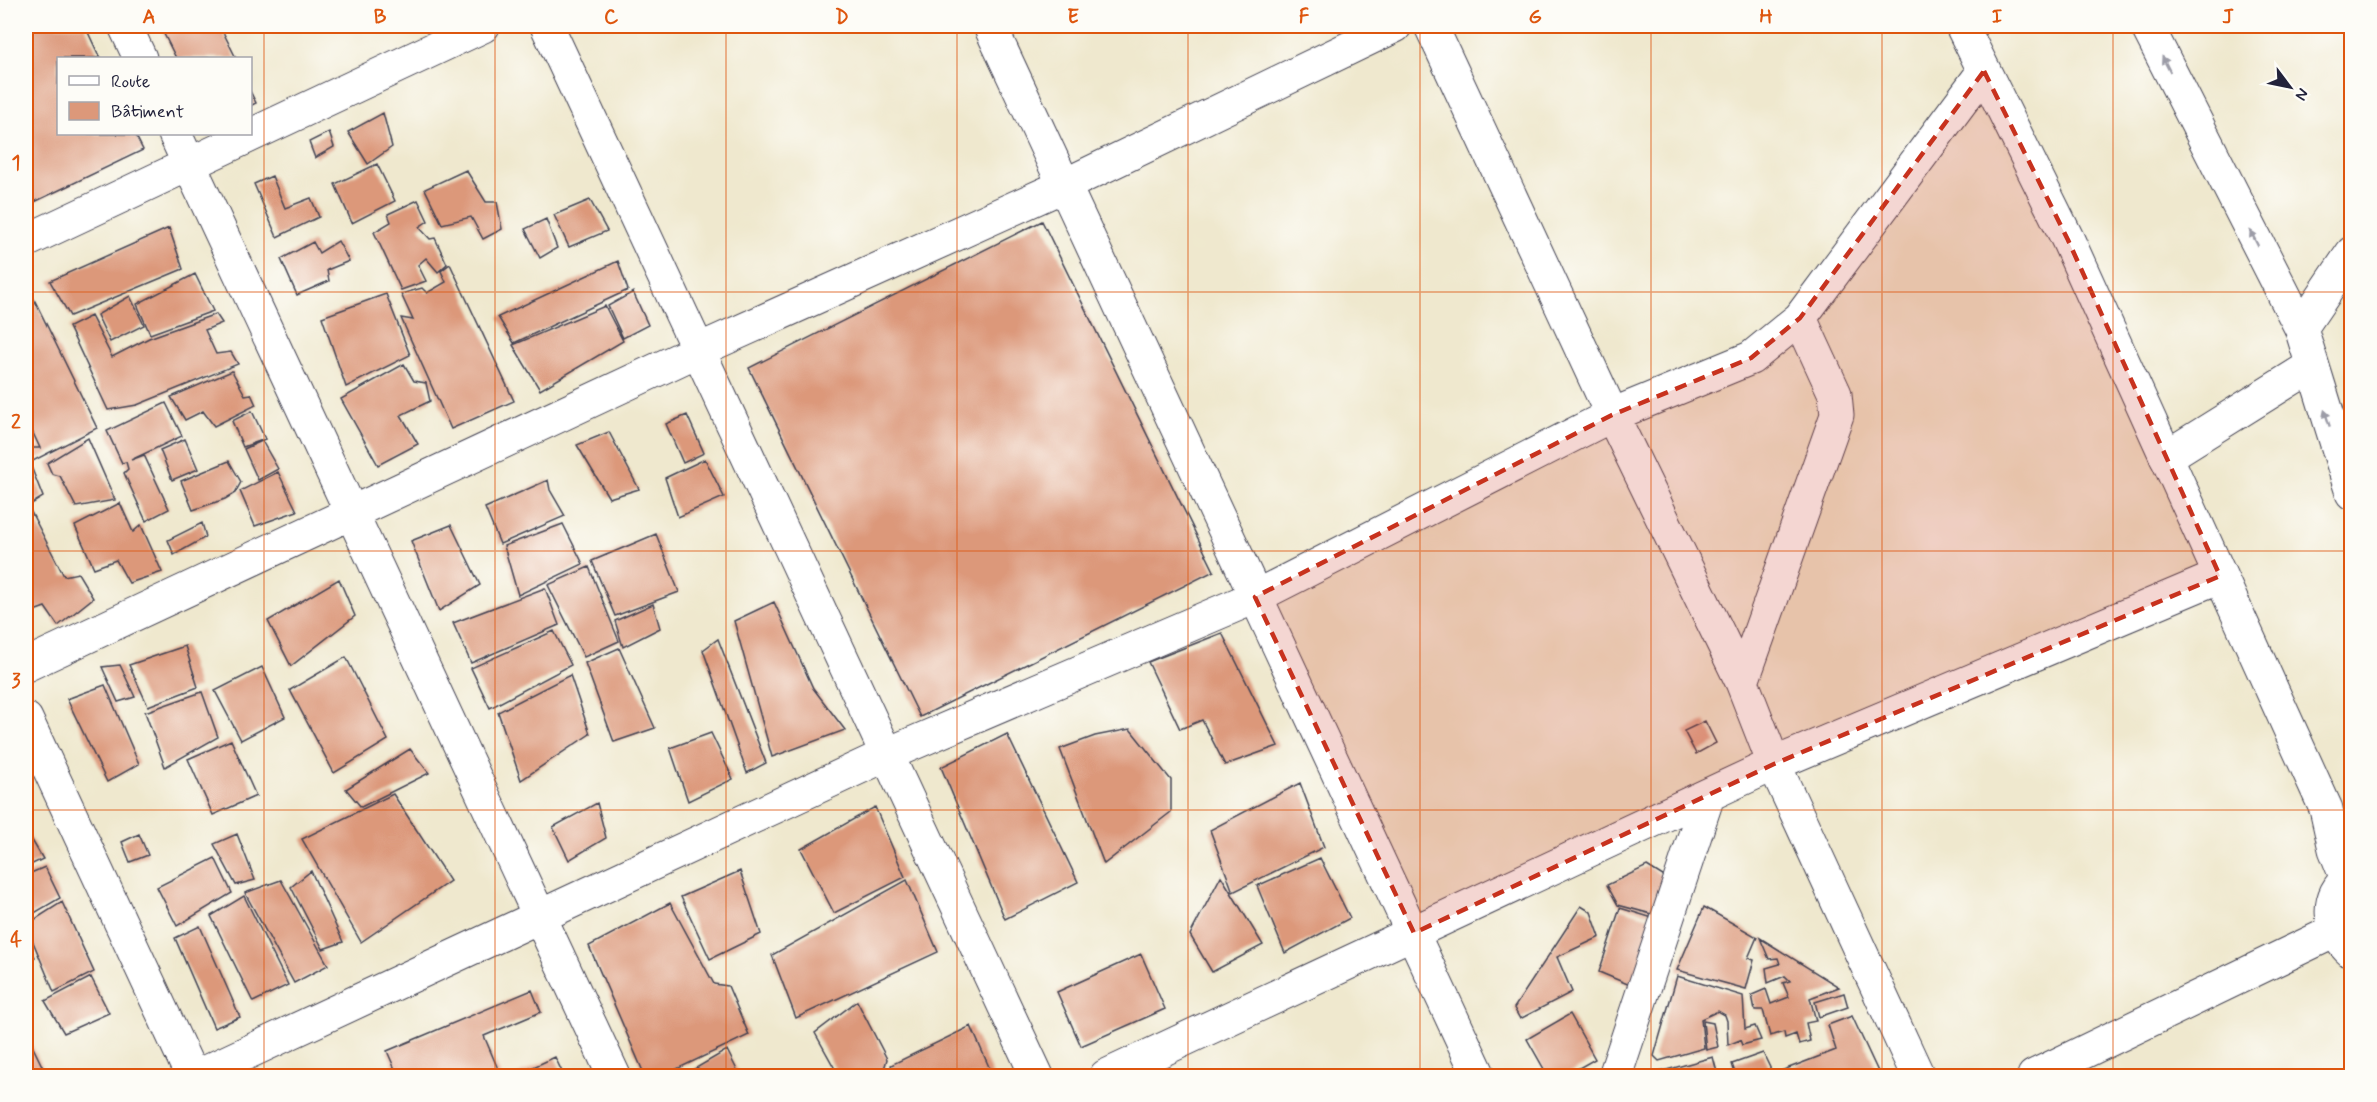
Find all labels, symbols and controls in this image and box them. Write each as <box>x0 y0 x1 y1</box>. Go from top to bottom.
text: A <box>142 4 156 31</box>
text: B <box>374 4 387 31</box>
text: C <box>604 4 619 31</box>
text: D <box>835 4 849 31</box>
text: E <box>1067 4 1079 31</box>
text: F <box>1299 4 1310 31</box>
text: G <box>1528 4 1542 31</box>
text: H <box>1759 4 1773 31</box>
text: I <box>1992 4 2002 31</box>
text: J <box>2222 4 2234 31</box>
one-way arrow <box>2161 55 2171 72</box>
legend <box>57 57 252 135</box>
north arrow <box>2260 57 2320 117</box>
text: Route <box>111 70 150 94</box>
text: N <box>2290 84 2313 104</box>
text: Bâtiment <box>111 100 184 124</box>
text: 1 <box>12 150 20 177</box>
one-way arrow <box>2250 229 2259 246</box>
text: 2 <box>11 409 21 436</box>
one-way arrow <box>2322 409 2331 427</box>
text: 3 <box>11 668 21 695</box>
text: 4 <box>10 927 22 954</box>

